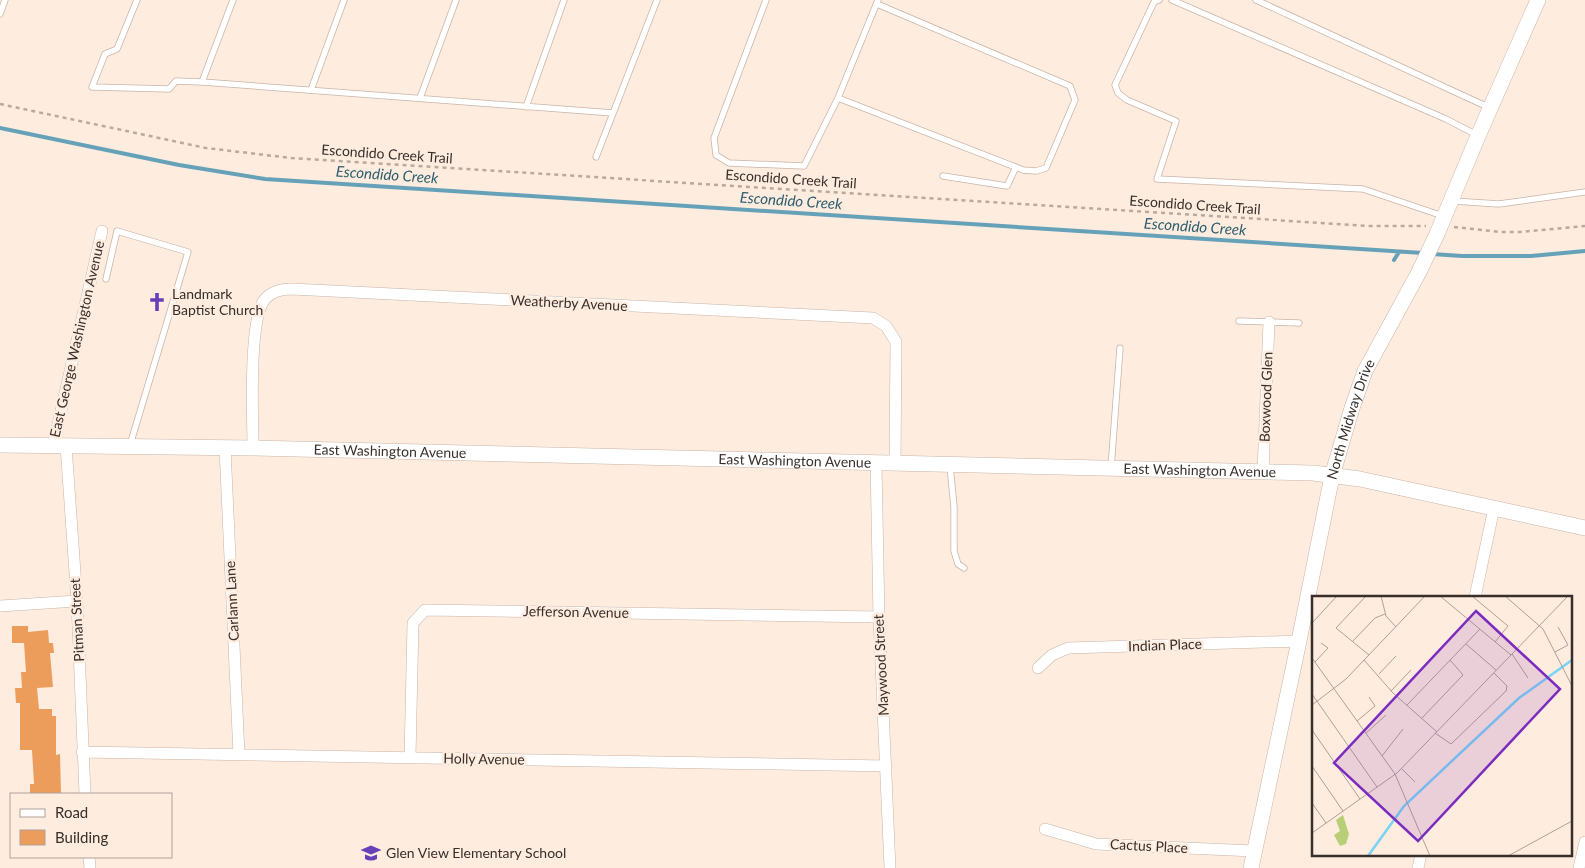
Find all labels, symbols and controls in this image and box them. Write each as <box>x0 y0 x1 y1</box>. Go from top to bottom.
street label: Escondido Creek Trail <box>321 140 453 167</box>
water label: Escondido Creek <box>335 161 440 187</box>
street label: Escondido Creek Trail <box>725 165 857 192</box>
water label: Escondido Creek <box>739 187 844 213</box>
street label: Escondido Creek Trail <box>1129 191 1261 218</box>
water label: Escondido Creek <box>1143 213 1248 239</box>
street label: East George Washington Avenue <box>46 239 107 439</box>
place label: Landmark Baptist Church <box>172 285 263 318</box>
church icon: Landmark Baptist Church <box>146 291 168 313</box>
street label: Weatherby Avenue <box>510 291 628 314</box>
street label: Boxwood Glen <box>1255 352 1276 442</box>
street label: North Midway Drive <box>1322 356 1378 481</box>
street label: East Washington Avenue <box>313 440 467 461</box>
street label: East Washington Avenue <box>718 450 871 471</box>
street label: East Washington Avenue <box>1123 460 1276 480</box>
street label: Carlann Lane <box>221 561 242 642</box>
street label: Pitman Street <box>66 578 87 662</box>
inset map <box>1312 596 1572 856</box>
street label: Jefferson Avenue <box>523 602 629 621</box>
street label: Maywood Street <box>869 614 892 716</box>
street label: Indian Place <box>1128 635 1202 654</box>
street label: Holly Avenue <box>443 749 525 768</box>
legend <box>10 793 172 858</box>
text: Road <box>55 803 88 821</box>
text: Building <box>55 828 108 846</box>
street label: Cactus Place <box>1110 835 1188 856</box>
school or university icon: Glen View Elementary School <box>360 842 382 864</box>
place label: Glen View Elementary School <box>386 844 566 861</box>

